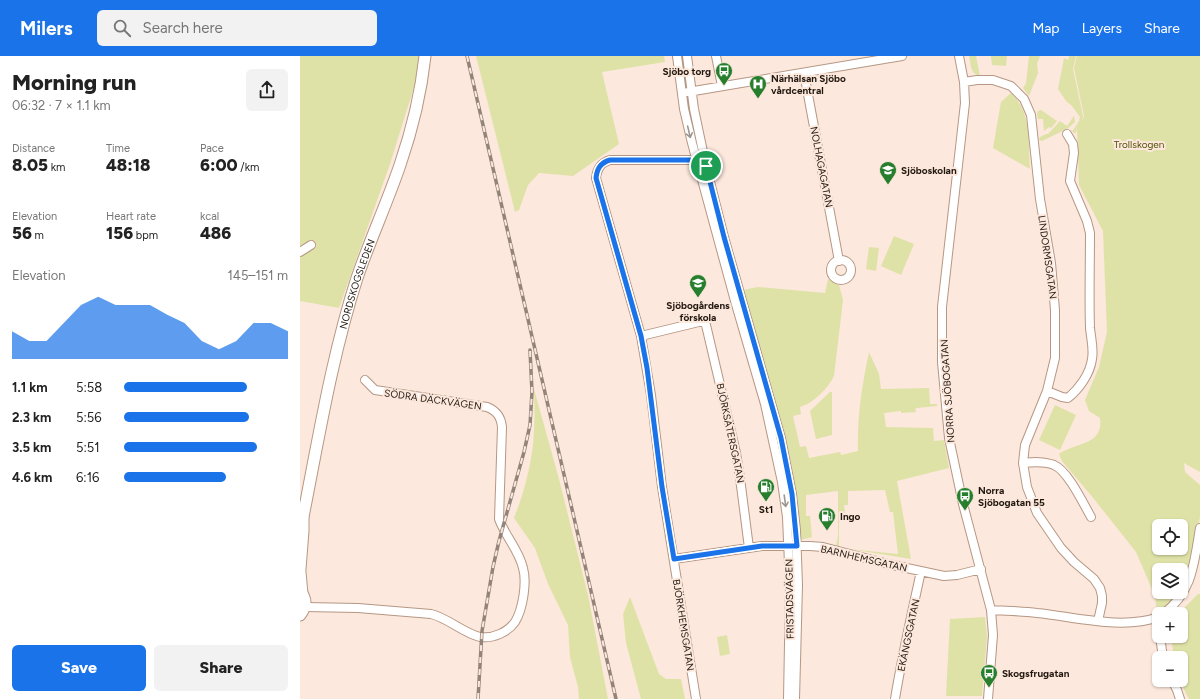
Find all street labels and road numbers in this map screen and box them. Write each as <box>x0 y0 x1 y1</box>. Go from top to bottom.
street label: NOLHAGAGATAN <box>807 125 836 209</box>
street label: LINDORMSGATAN <box>1035 214 1060 300</box>
street label: NORDSKOGSLEDEN <box>337 237 378 330</box>
street label: NORRA SJÖBOGATAN <box>937 339 958 443</box>
street label: BJÖRKSÄTERSGATAN <box>714 382 747 484</box>
street label: SÖDRA DÄCKVÄGEN <box>383 386 482 413</box>
street label: BARNHEMSGATAN <box>819 542 908 575</box>
street label: FRISTADSVÄGEN <box>782 559 797 639</box>
street label: BJÖRKHEMSGATAN <box>670 578 697 672</box>
street label: EKÄNGSGATAN <box>894 598 923 673</box>

